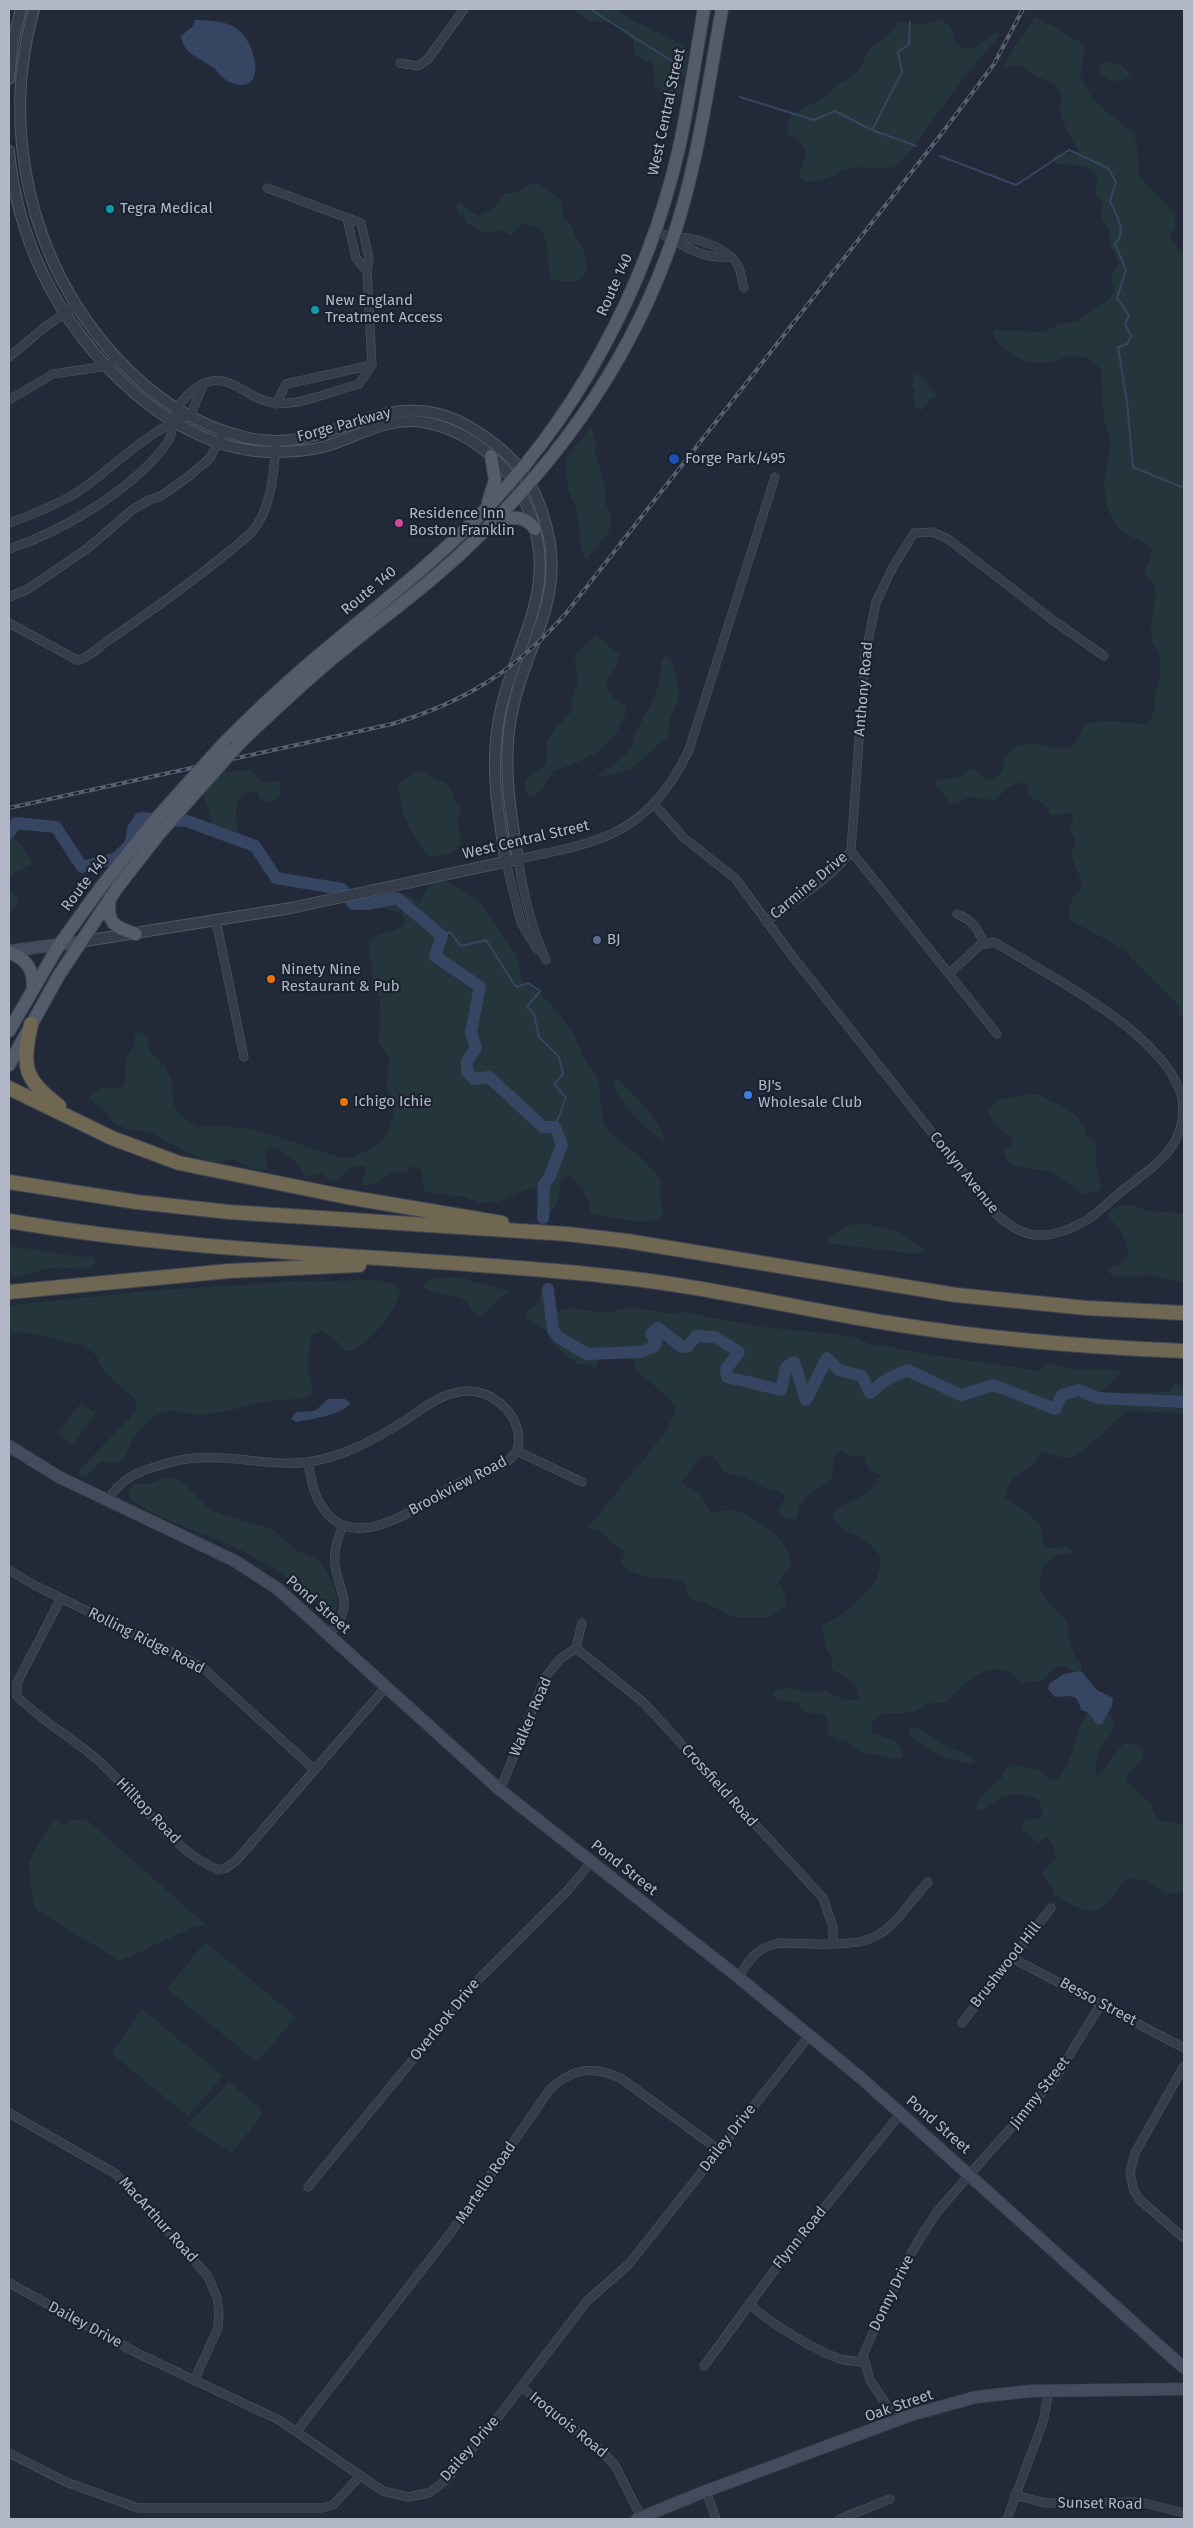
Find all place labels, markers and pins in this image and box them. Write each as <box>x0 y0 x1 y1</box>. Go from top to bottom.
place label: Tegra Medical <box>120 200 213 218</box>
marker: Tegra Medical <box>104 203 116 215</box>
place label: New England Treatment Access <box>325 292 443 327</box>
marker: New England Treatment Access <box>309 304 321 316</box>
place label: Forge Park/495 <box>685 450 786 468</box>
marker: Forge Park/495 <box>667 452 681 466</box>
place label: Residence Inn Boston Franklin <box>409 505 515 540</box>
marker: Residence Inn Boston Franklin <box>393 517 405 529</box>
place label: BJ <box>607 931 620 949</box>
marker: BJ <box>591 934 603 946</box>
place label: Ninety Nine Restaurant & Pub <box>281 961 400 996</box>
marker: Ninety Nine Restaurant & Pub <box>265 973 277 985</box>
place label: BJ's Wholesale Club <box>758 1077 862 1112</box>
marker: BJ's Wholesale Club <box>742 1089 754 1101</box>
place label: Ichigo Ichie <box>354 1093 432 1111</box>
marker: Ichigo Ichie <box>338 1096 350 1108</box>

